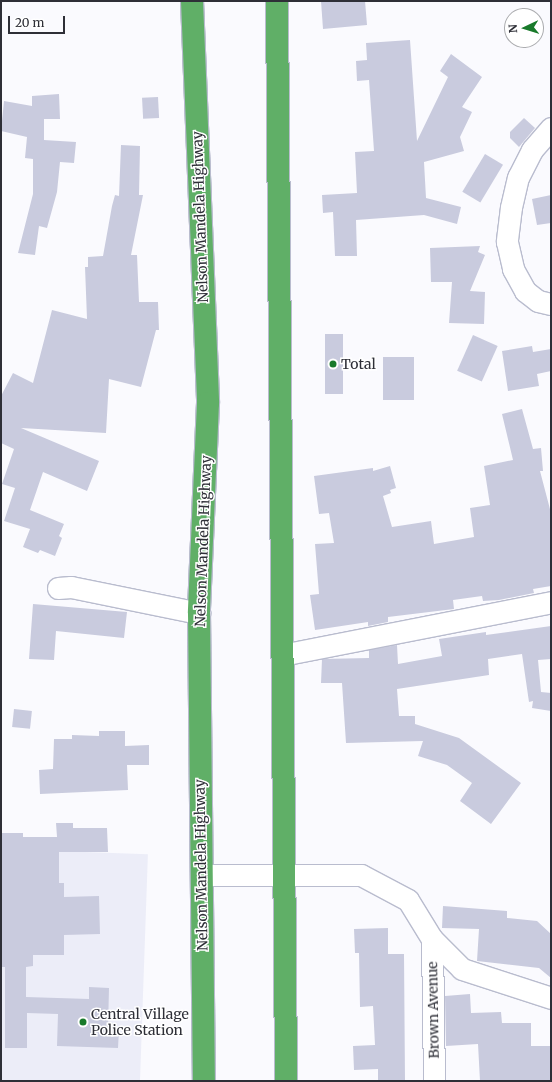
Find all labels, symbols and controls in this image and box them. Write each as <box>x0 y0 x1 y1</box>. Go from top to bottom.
scale bar <box>10 8 67 34</box>
north arrow <box>504 8 544 48</box>
text: 20 m <box>15 15 44 30</box>
text: N <box>506 24 520 34</box>
street label: Nelson Mandela Highway <box>189 131 211 303</box>
place label: Total <box>341 356 376 372</box>
marker: Total <box>328 359 338 369</box>
street label: Nelson Mandela Highway <box>192 455 214 627</box>
street label: Nelson Mandela Highway <box>191 779 211 951</box>
street label: Brown Avenue <box>424 961 442 1059</box>
place label: Central Village Police Station <box>91 1006 189 1038</box>
marker: Central Village Police Station <box>78 1017 88 1027</box>

